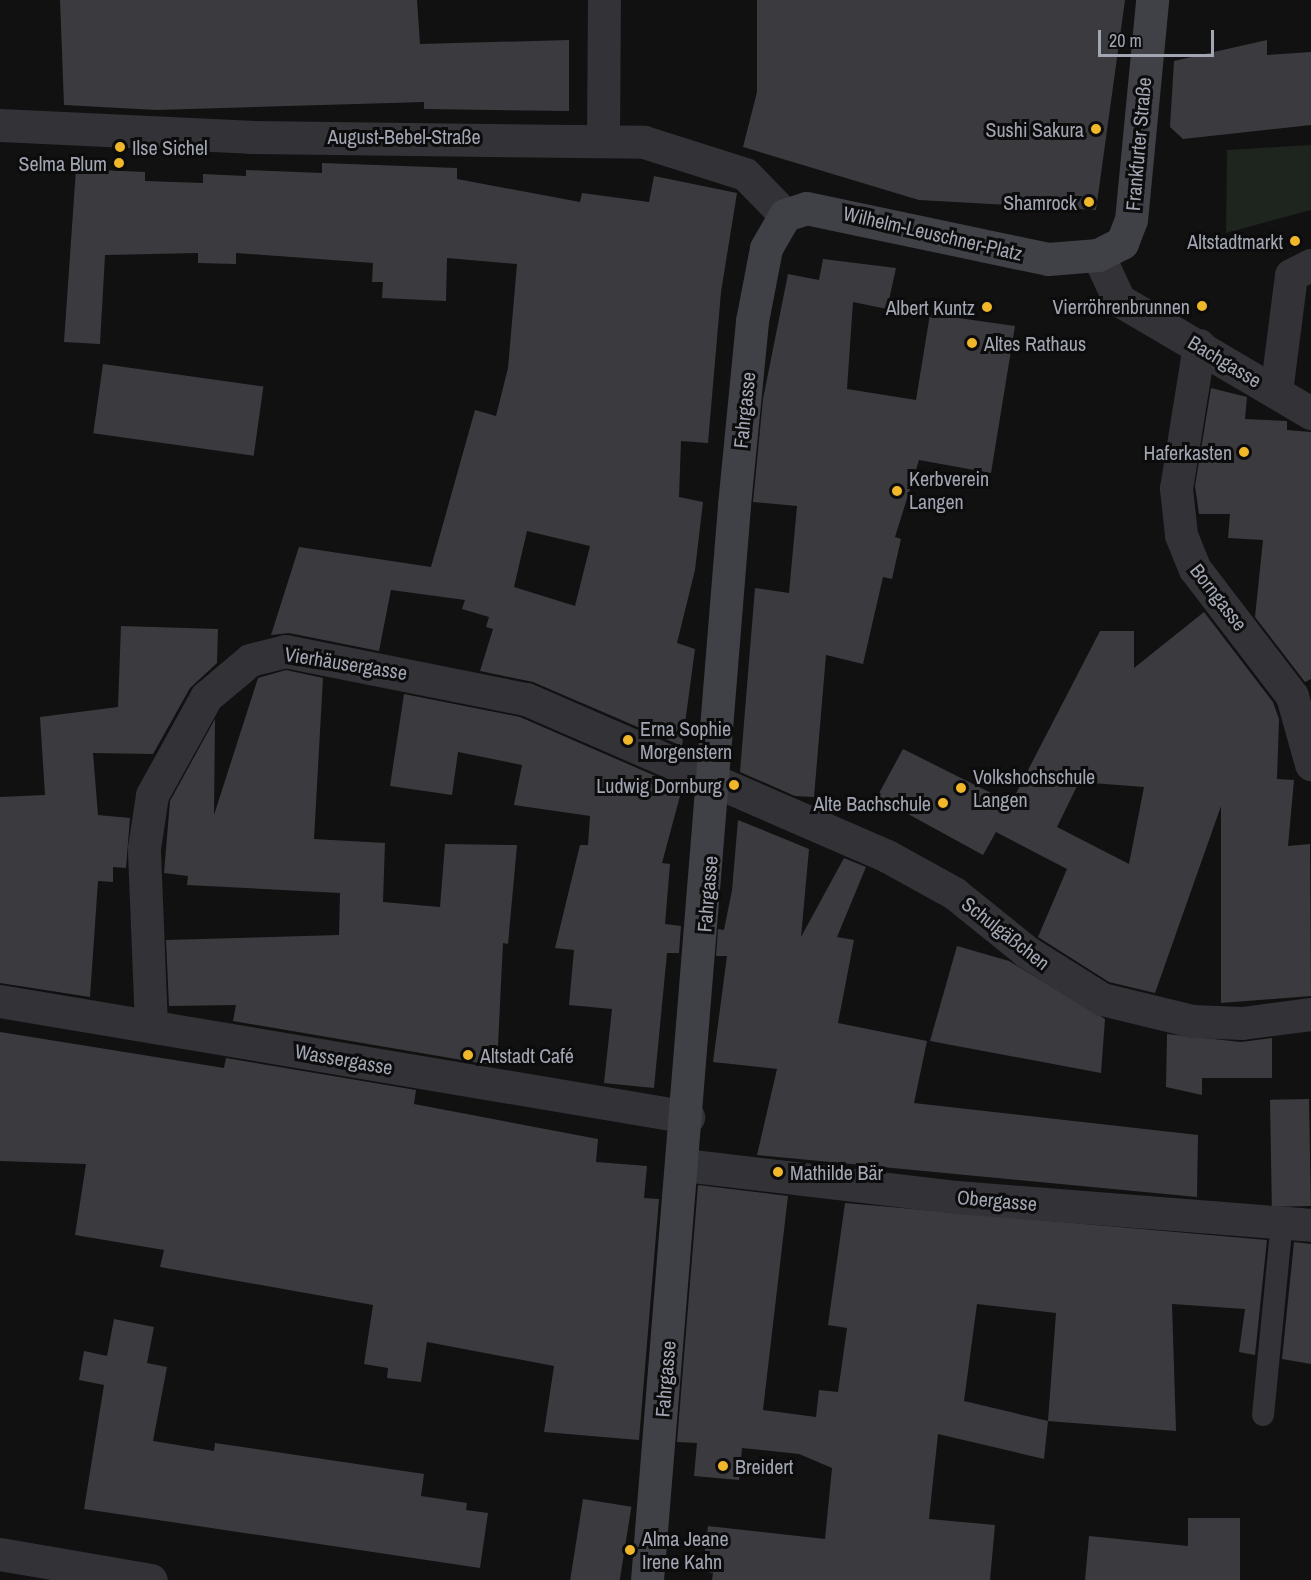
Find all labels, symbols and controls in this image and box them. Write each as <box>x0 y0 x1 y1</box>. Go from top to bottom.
scale bar <box>1101 18 1216 56</box>
text: 20 m <box>1109 28 1142 53</box>
street label: Frankfurter Straße <box>1120 76 1156 212</box>
place label: Sushi Sakura <box>986 117 1084 141</box>
marker: Sushi Sakura <box>1089 122 1103 136</box>
street label: August-Bebel-Straße <box>327 124 481 148</box>
place label: Ilse Sichel <box>132 135 208 159</box>
marker: Ilse Sichel <box>113 140 127 154</box>
place label: Selma Blum <box>19 151 107 175</box>
marker: Selma Blum <box>112 156 126 170</box>
place label: Shamrock <box>1003 190 1077 214</box>
marker: Shamrock <box>1082 195 1096 209</box>
street label: Wilhelm-Leuschner-Platz <box>841 201 1025 265</box>
place label: Altstadtmarkt <box>1187 229 1283 253</box>
marker: Altstadtmarkt <box>1288 234 1302 248</box>
place label: Vierröhrenbrunnen <box>1053 294 1190 318</box>
place label: Albert Kuntz <box>886 295 975 319</box>
marker: Vierröhrenbrunnen <box>1195 299 1209 313</box>
marker: Albert Kuntz <box>980 300 994 314</box>
street label: Bachgasse <box>1184 330 1266 392</box>
place label: Altes Rathaus <box>984 331 1086 355</box>
marker: Altes Rathaus <box>965 336 979 350</box>
street label: Fahrgasse <box>728 371 760 449</box>
place label: Haferkasten <box>1144 440 1232 464</box>
marker: Haferkasten <box>1237 445 1251 459</box>
place label: Kerbverein Langen <box>909 467 989 514</box>
marker: Kerbverein Langen <box>890 484 904 498</box>
street label: Borngasse <box>1185 559 1253 635</box>
street label: Vierhäusergasse <box>283 641 409 685</box>
place label: Erna Sophie Morgenstern <box>640 716 732 763</box>
marker: Erna Sophie Morgenstern <box>621 733 635 747</box>
place label: Volkshochschule Langen <box>973 765 1095 812</box>
place label: Ludwig Dornburg <box>596 773 722 797</box>
marker: Ludwig Dornburg <box>727 778 741 792</box>
marker: Volkshochschule Langen <box>954 781 968 795</box>
place label: Alte Bachschule <box>813 791 931 815</box>
marker: Alte Bachschule <box>936 796 950 810</box>
street label: Fahrgasse <box>692 855 722 933</box>
street label: Schulgäßchen <box>957 891 1055 975</box>
street label: Wassergasse <box>293 1039 395 1079</box>
place label: Altstadt Café <box>480 1043 574 1067</box>
marker: Altstadt Café <box>461 1048 475 1062</box>
place label: Mathilde Bär <box>790 1160 883 1184</box>
marker: Mathilde Bär <box>771 1165 785 1179</box>
street label: Obergasse <box>956 1185 1038 1215</box>
street label: Fahrgasse <box>650 1340 680 1418</box>
place label: Breidert <box>735 1454 793 1478</box>
marker: Breidert <box>716 1459 730 1473</box>
place label: Alma Jeane Irene Kahn <box>642 1526 729 1573</box>
marker: Alma Jeane Irene Kahn <box>623 1543 637 1557</box>

